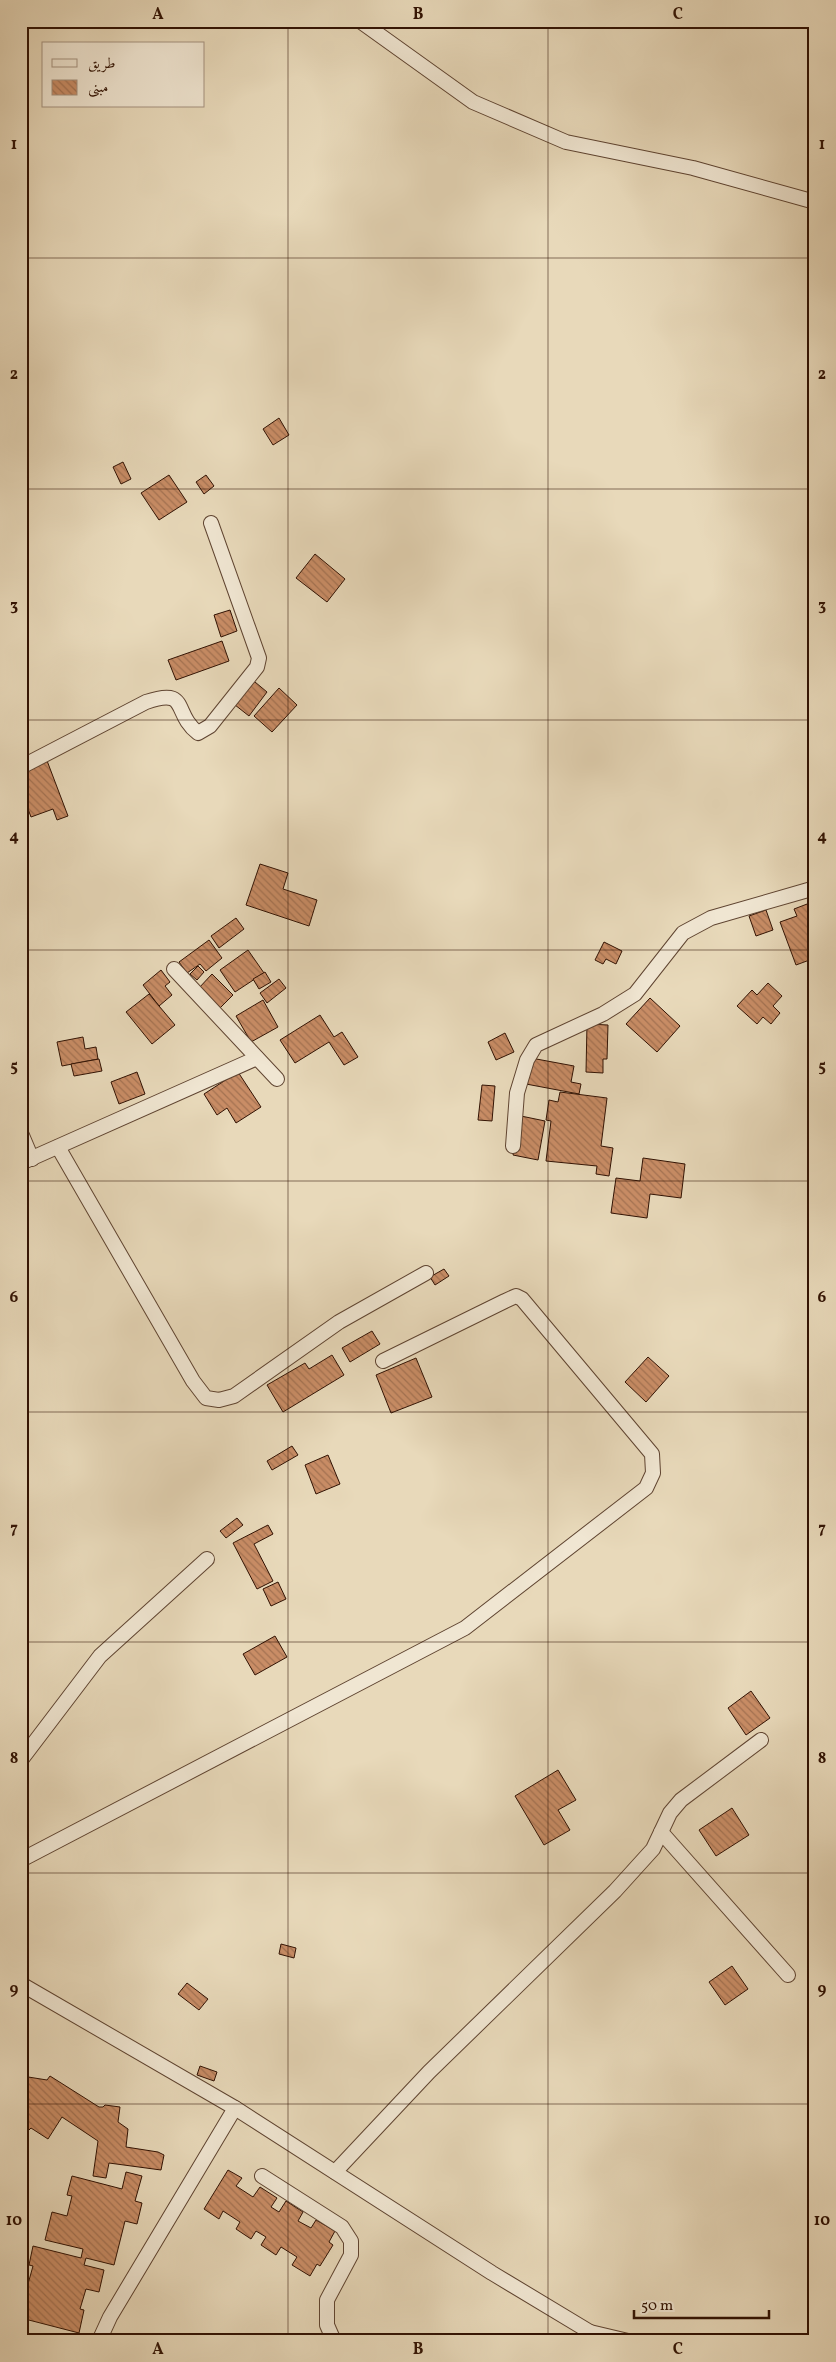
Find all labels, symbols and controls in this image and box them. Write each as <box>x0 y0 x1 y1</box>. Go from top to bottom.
text: A <box>152 4 164 26</box>
text: B <box>413 4 424 26</box>
text: C <box>673 4 683 26</box>
legend <box>42 42 205 108</box>
text: طريق <box>88 54 115 75</box>
text: مبنى <box>88 78 108 99</box>
text: 1 <box>11 134 17 156</box>
text: 1 <box>819 134 825 156</box>
text: 2 <box>10 364 18 386</box>
text: 2 <box>818 364 826 386</box>
text: 3 <box>10 595 18 617</box>
text: 3 <box>818 595 826 617</box>
text: 4 <box>9 826 19 848</box>
text: 4 <box>817 826 827 848</box>
text: 5 <box>10 1056 18 1078</box>
text: 5 <box>818 1056 826 1078</box>
text: 6 <box>10 1287 19 1309</box>
text: 6 <box>818 1287 827 1309</box>
text: 7 <box>10 1518 18 1540</box>
text: 7 <box>818 1518 826 1540</box>
text: 8 <box>10 1748 18 1770</box>
text: 8 <box>818 1748 826 1770</box>
text: 9 <box>10 1979 19 2001</box>
text: 9 <box>818 1979 827 2001</box>
text: 10 <box>6 2210 22 2232</box>
text: 10 <box>814 2210 830 2232</box>
scale bar <box>634 2287 768 2319</box>
text: 50 m <box>641 2296 673 2317</box>
text: A <box>152 2339 164 2361</box>
text: B <box>413 2339 424 2361</box>
text: C <box>673 2339 683 2361</box>

